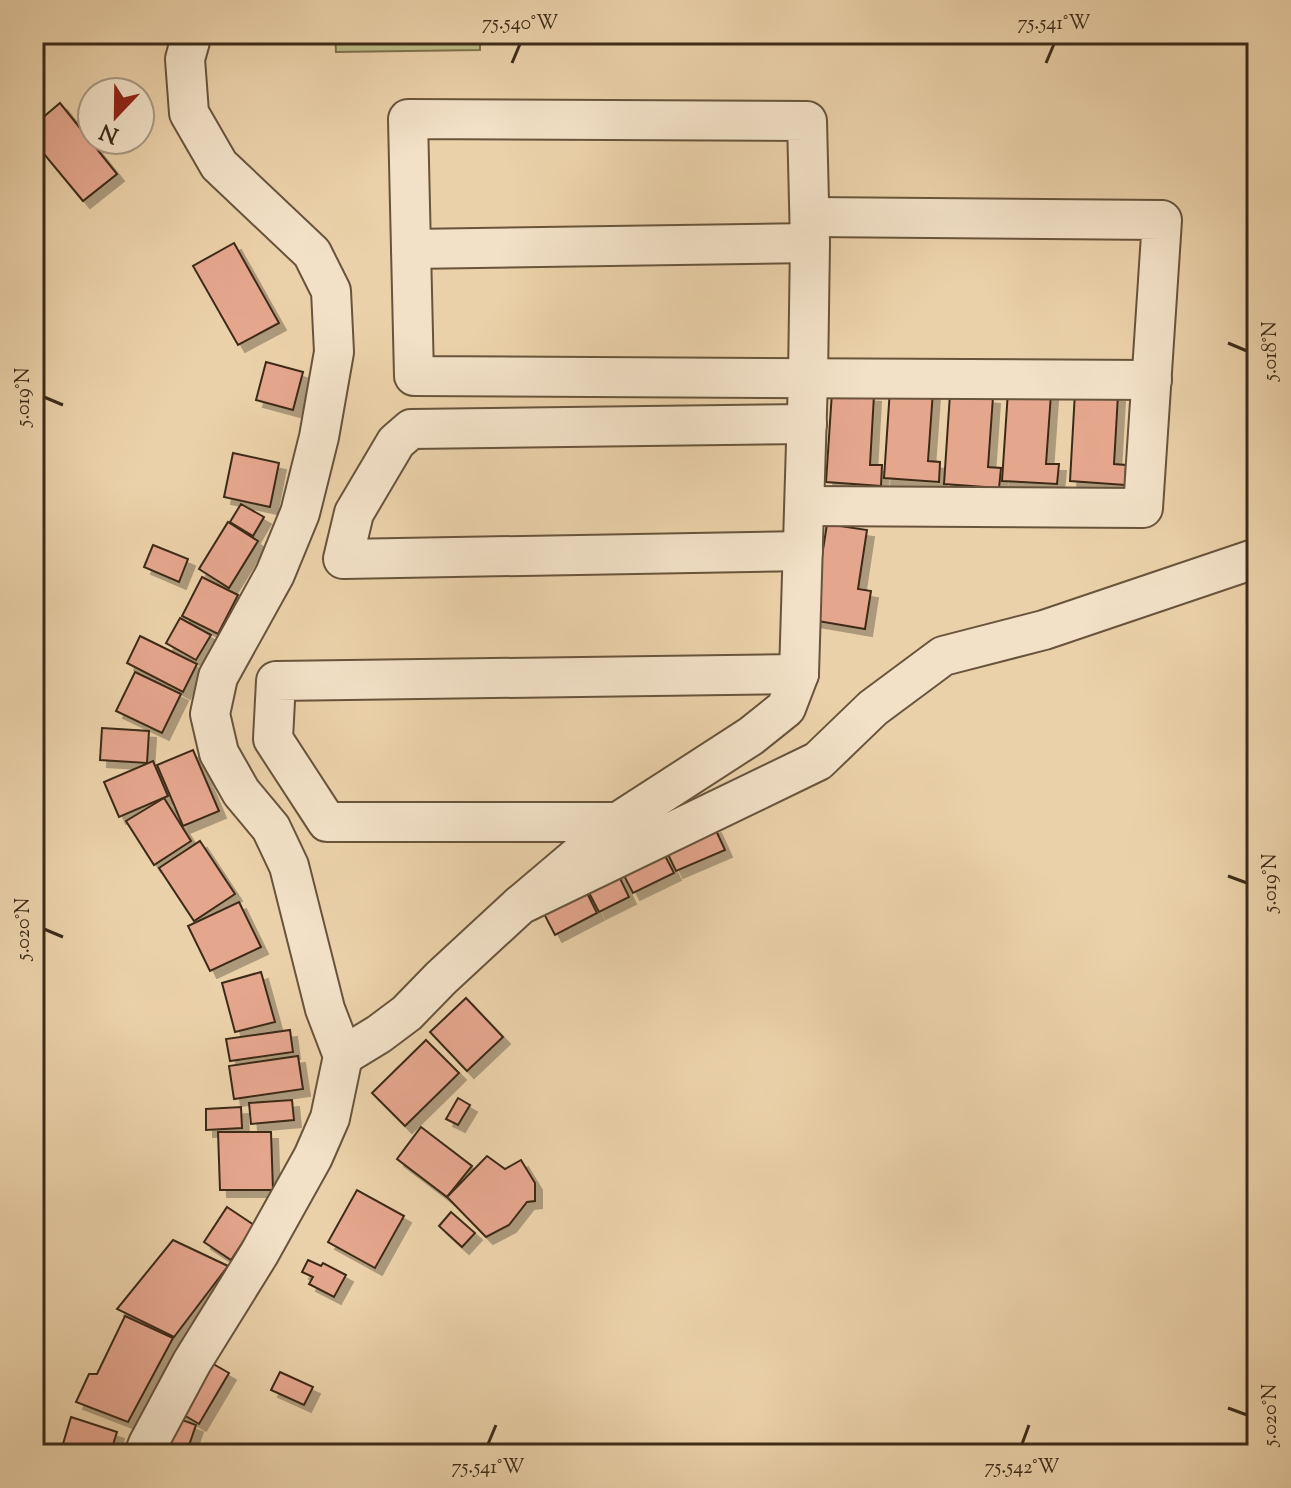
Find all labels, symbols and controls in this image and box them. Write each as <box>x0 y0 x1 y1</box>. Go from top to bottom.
text: 75.540°W <box>482 10 558 39</box>
text: 75.541°W <box>1018 10 1091 39</box>
north arrow <box>76 76 156 156</box>
text: N <box>95 113 124 150</box>
text: 5.018°N <box>1257 321 1286 382</box>
text: 5.019°N <box>10 368 39 427</box>
text: 5.019°N <box>1257 854 1286 913</box>
text: 5.020°N <box>10 898 39 961</box>
text: 5.020°N <box>1257 1384 1286 1447</box>
text: 75.541°W <box>452 1454 525 1483</box>
text: 75.542°W <box>984 1454 1060 1483</box>

